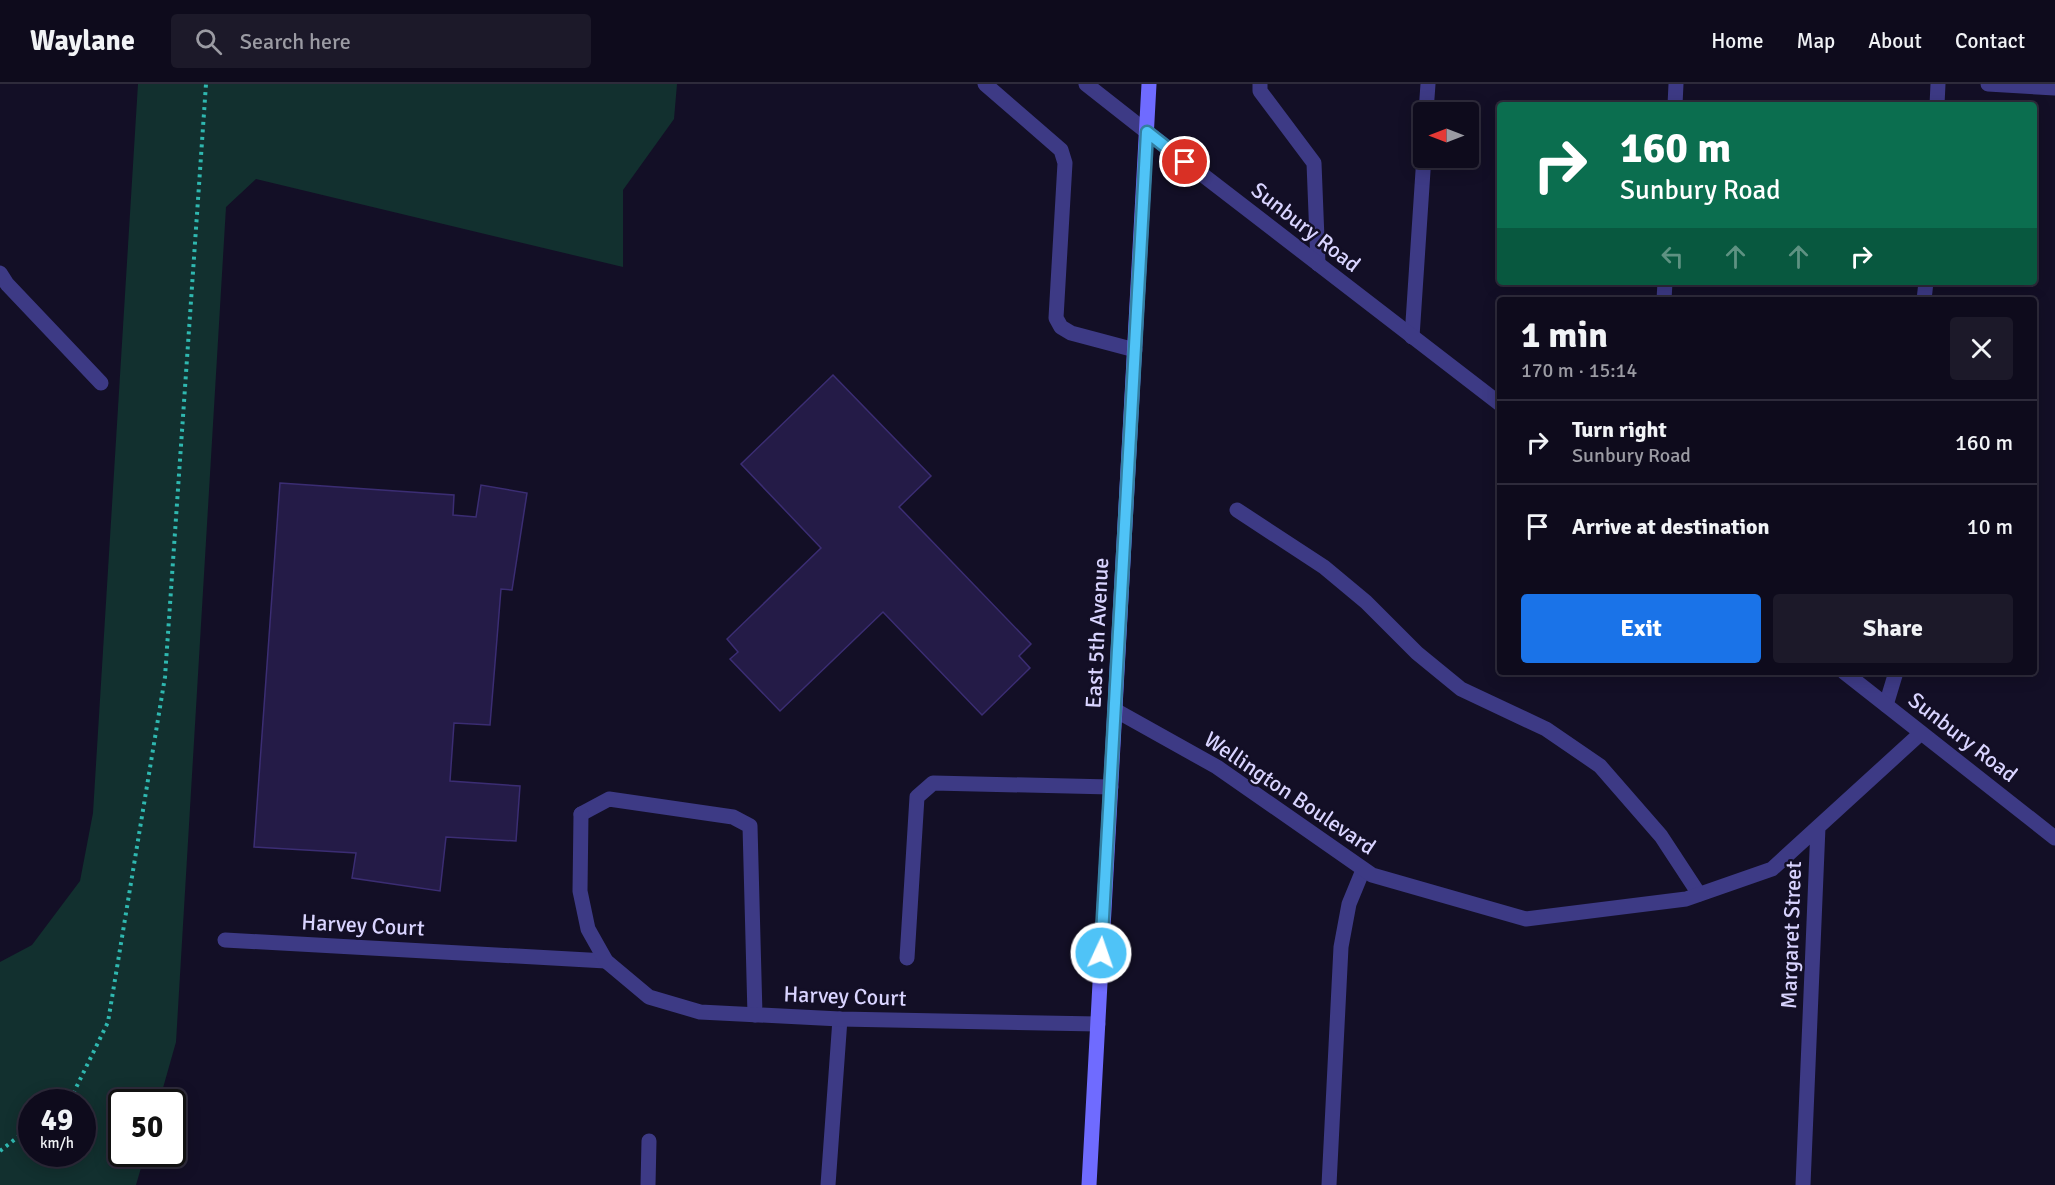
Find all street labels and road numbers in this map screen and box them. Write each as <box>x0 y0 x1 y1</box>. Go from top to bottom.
street label: Sunbury Road <box>1246 176 1366 278</box>
street label: East 5th Avenue <box>1080 557 1114 709</box>
street label: Sunbury Road <box>1903 686 2023 788</box>
street label: Wellington Boulevard <box>1199 726 1381 860</box>
street label: Margaret Street <box>1775 860 1807 1009</box>
street label: Harvey Court <box>301 908 425 942</box>
street label: Harvey Court <box>783 980 907 1012</box>

